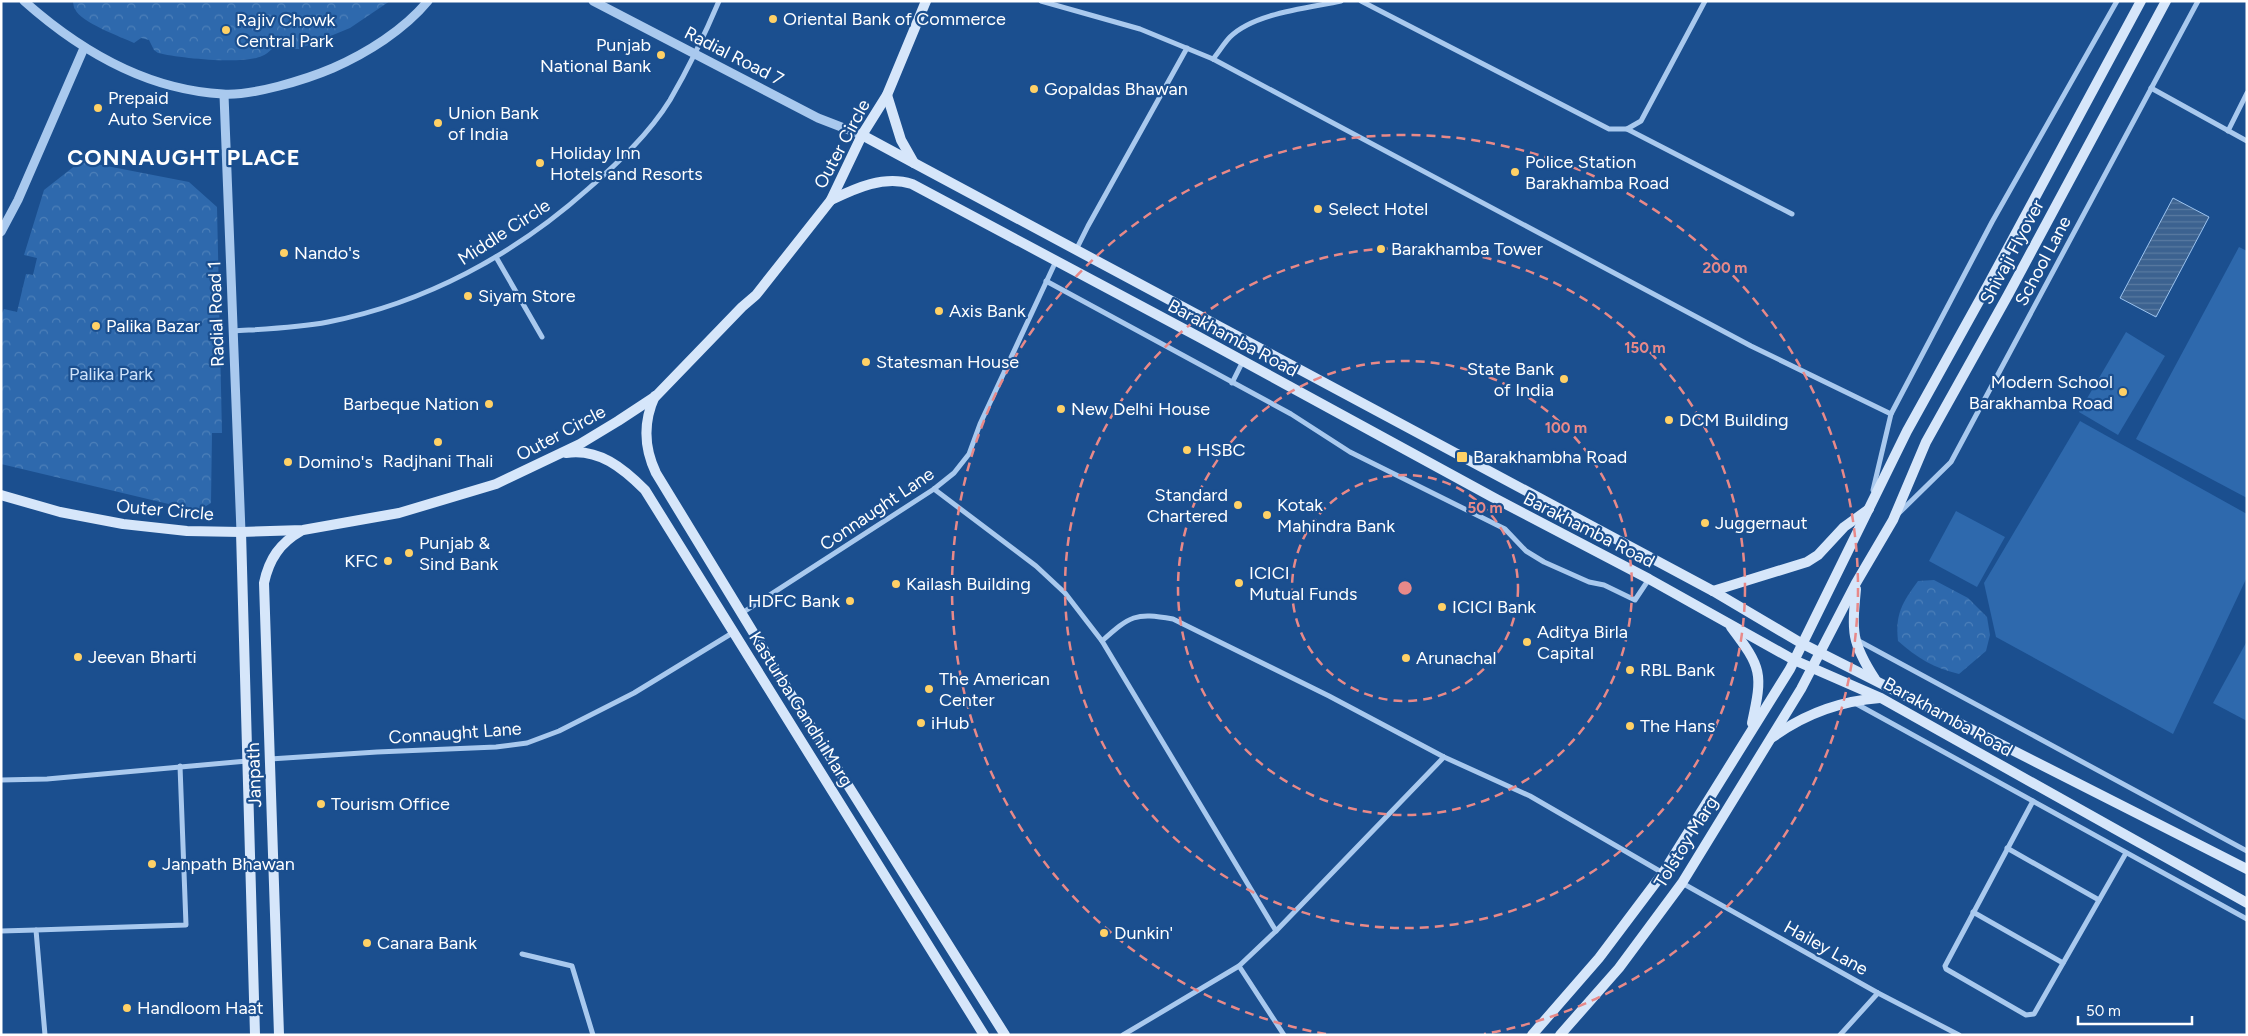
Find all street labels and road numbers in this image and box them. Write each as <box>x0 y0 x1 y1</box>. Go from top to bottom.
street label: Radial Road 7 <box>681 22 788 91</box>
street label: Outer Circle <box>809 95 875 192</box>
street label: Middle Circle <box>454 194 554 270</box>
street label: Shivaji Flyover <box>1975 196 2049 308</box>
street label: School Lane <box>2010 212 2076 310</box>
street label: Radial Road 1 <box>203 261 229 367</box>
street label: Barakhamba Road <box>1164 294 1302 382</box>
street label: Outer Circle <box>513 400 610 466</box>
street label: Connaught Lane <box>816 463 938 555</box>
street label: Barakhamba Road <box>1520 487 1658 573</box>
street label: Outer Circle <box>115 495 215 525</box>
street label: Kasturba Gandhi Marg <box>744 627 858 791</box>
street label: Barakhamba Road <box>1880 672 2016 762</box>
street label: Connaught Lane <box>388 717 522 749</box>
street label: Janpath <box>242 742 266 808</box>
street label: Tolstoy Marg <box>1649 792 1723 892</box>
street label: Hailey Lane <box>1780 916 1872 980</box>

